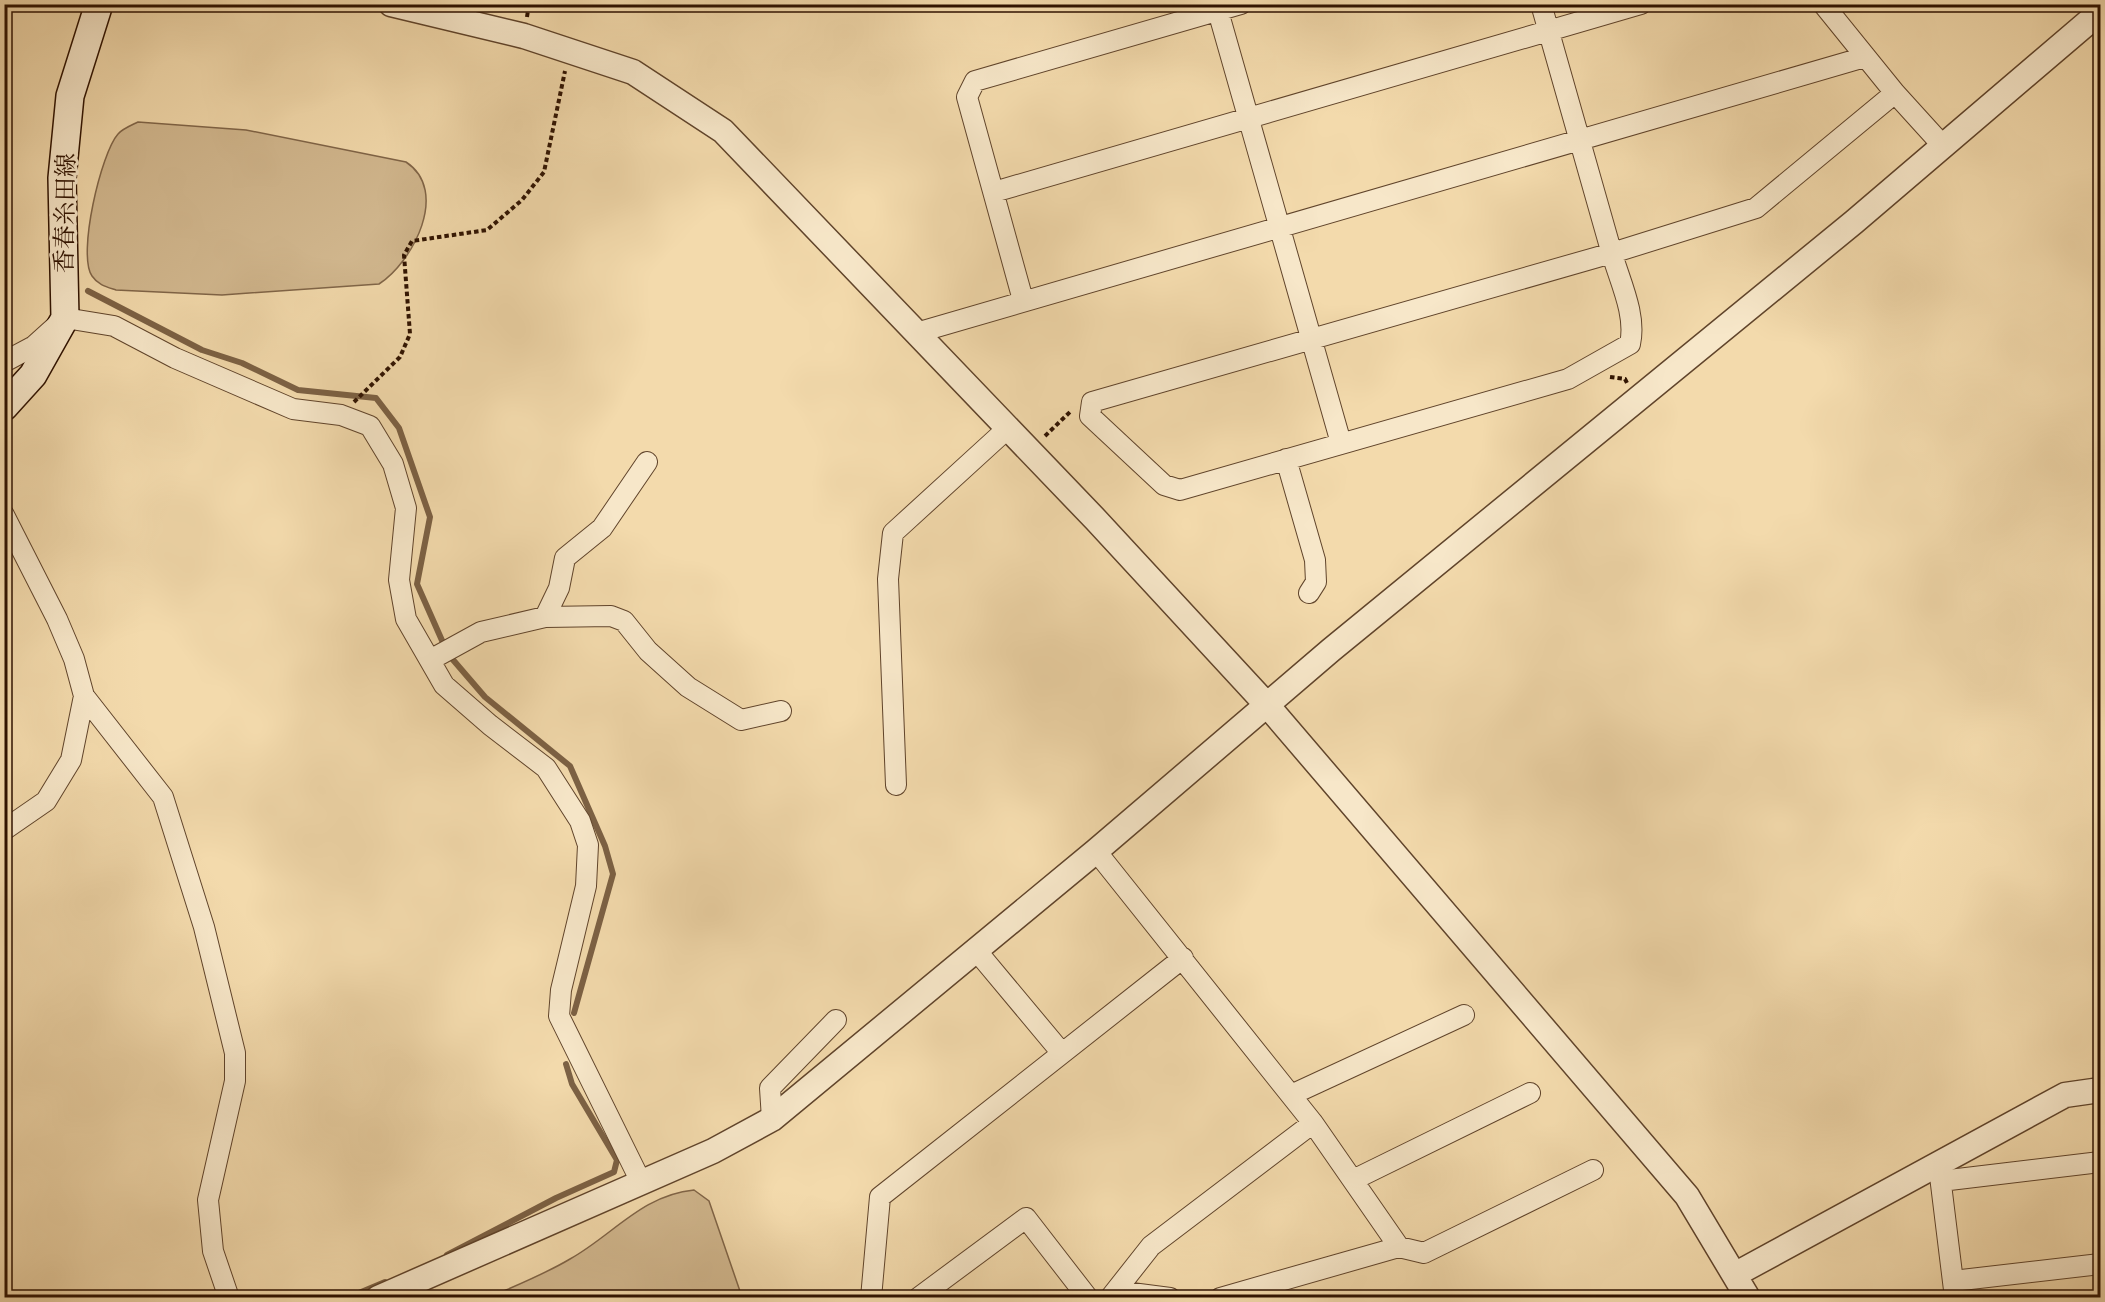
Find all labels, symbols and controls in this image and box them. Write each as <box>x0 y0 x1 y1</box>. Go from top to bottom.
street label: 香春糸田線 <box>48 153 82 273</box>

